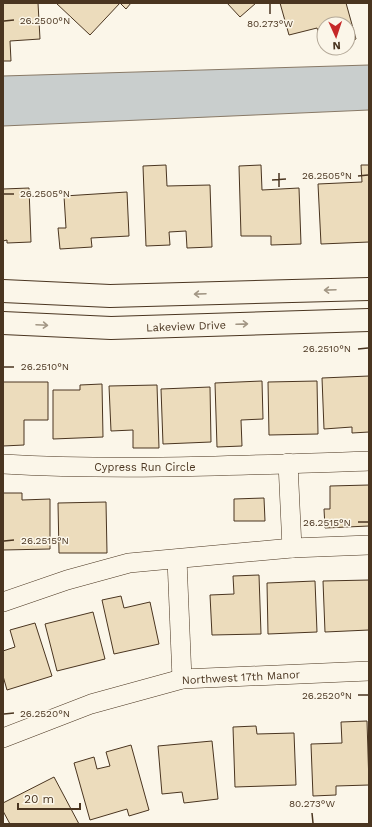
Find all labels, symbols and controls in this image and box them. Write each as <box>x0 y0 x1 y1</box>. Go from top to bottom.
text: 26.2500°N <box>20 15 70 26</box>
north arrow <box>316 16 356 56</box>
text: 80.273°W <box>247 18 293 29</box>
text: N <box>332 39 341 52</box>
text: 26.2505°N <box>302 170 352 181</box>
text: 26.2505°N <box>20 188 70 199</box>
one-way arrow <box>324 287 337 294</box>
one-way arrow <box>194 290 207 298</box>
street label: Lakeview Drive <box>146 319 226 334</box>
one-way arrow <box>235 320 248 328</box>
one-way arrow <box>35 321 48 328</box>
text: 26.2510°N <box>303 343 351 354</box>
text: 26.2510°N <box>21 361 69 372</box>
street label: Cypress Run Circle <box>94 461 196 474</box>
text: 26.2515°N <box>303 517 351 528</box>
text: 26.2515°N <box>21 535 69 546</box>
street label: Northwest 17th Manor <box>182 668 301 687</box>
text: 26.2520°N <box>302 690 352 701</box>
text: 26.2520°N <box>20 708 70 719</box>
scale bar <box>18 785 80 811</box>
text: 20 m <box>24 792 54 806</box>
text: 80.273°W <box>289 798 335 809</box>

